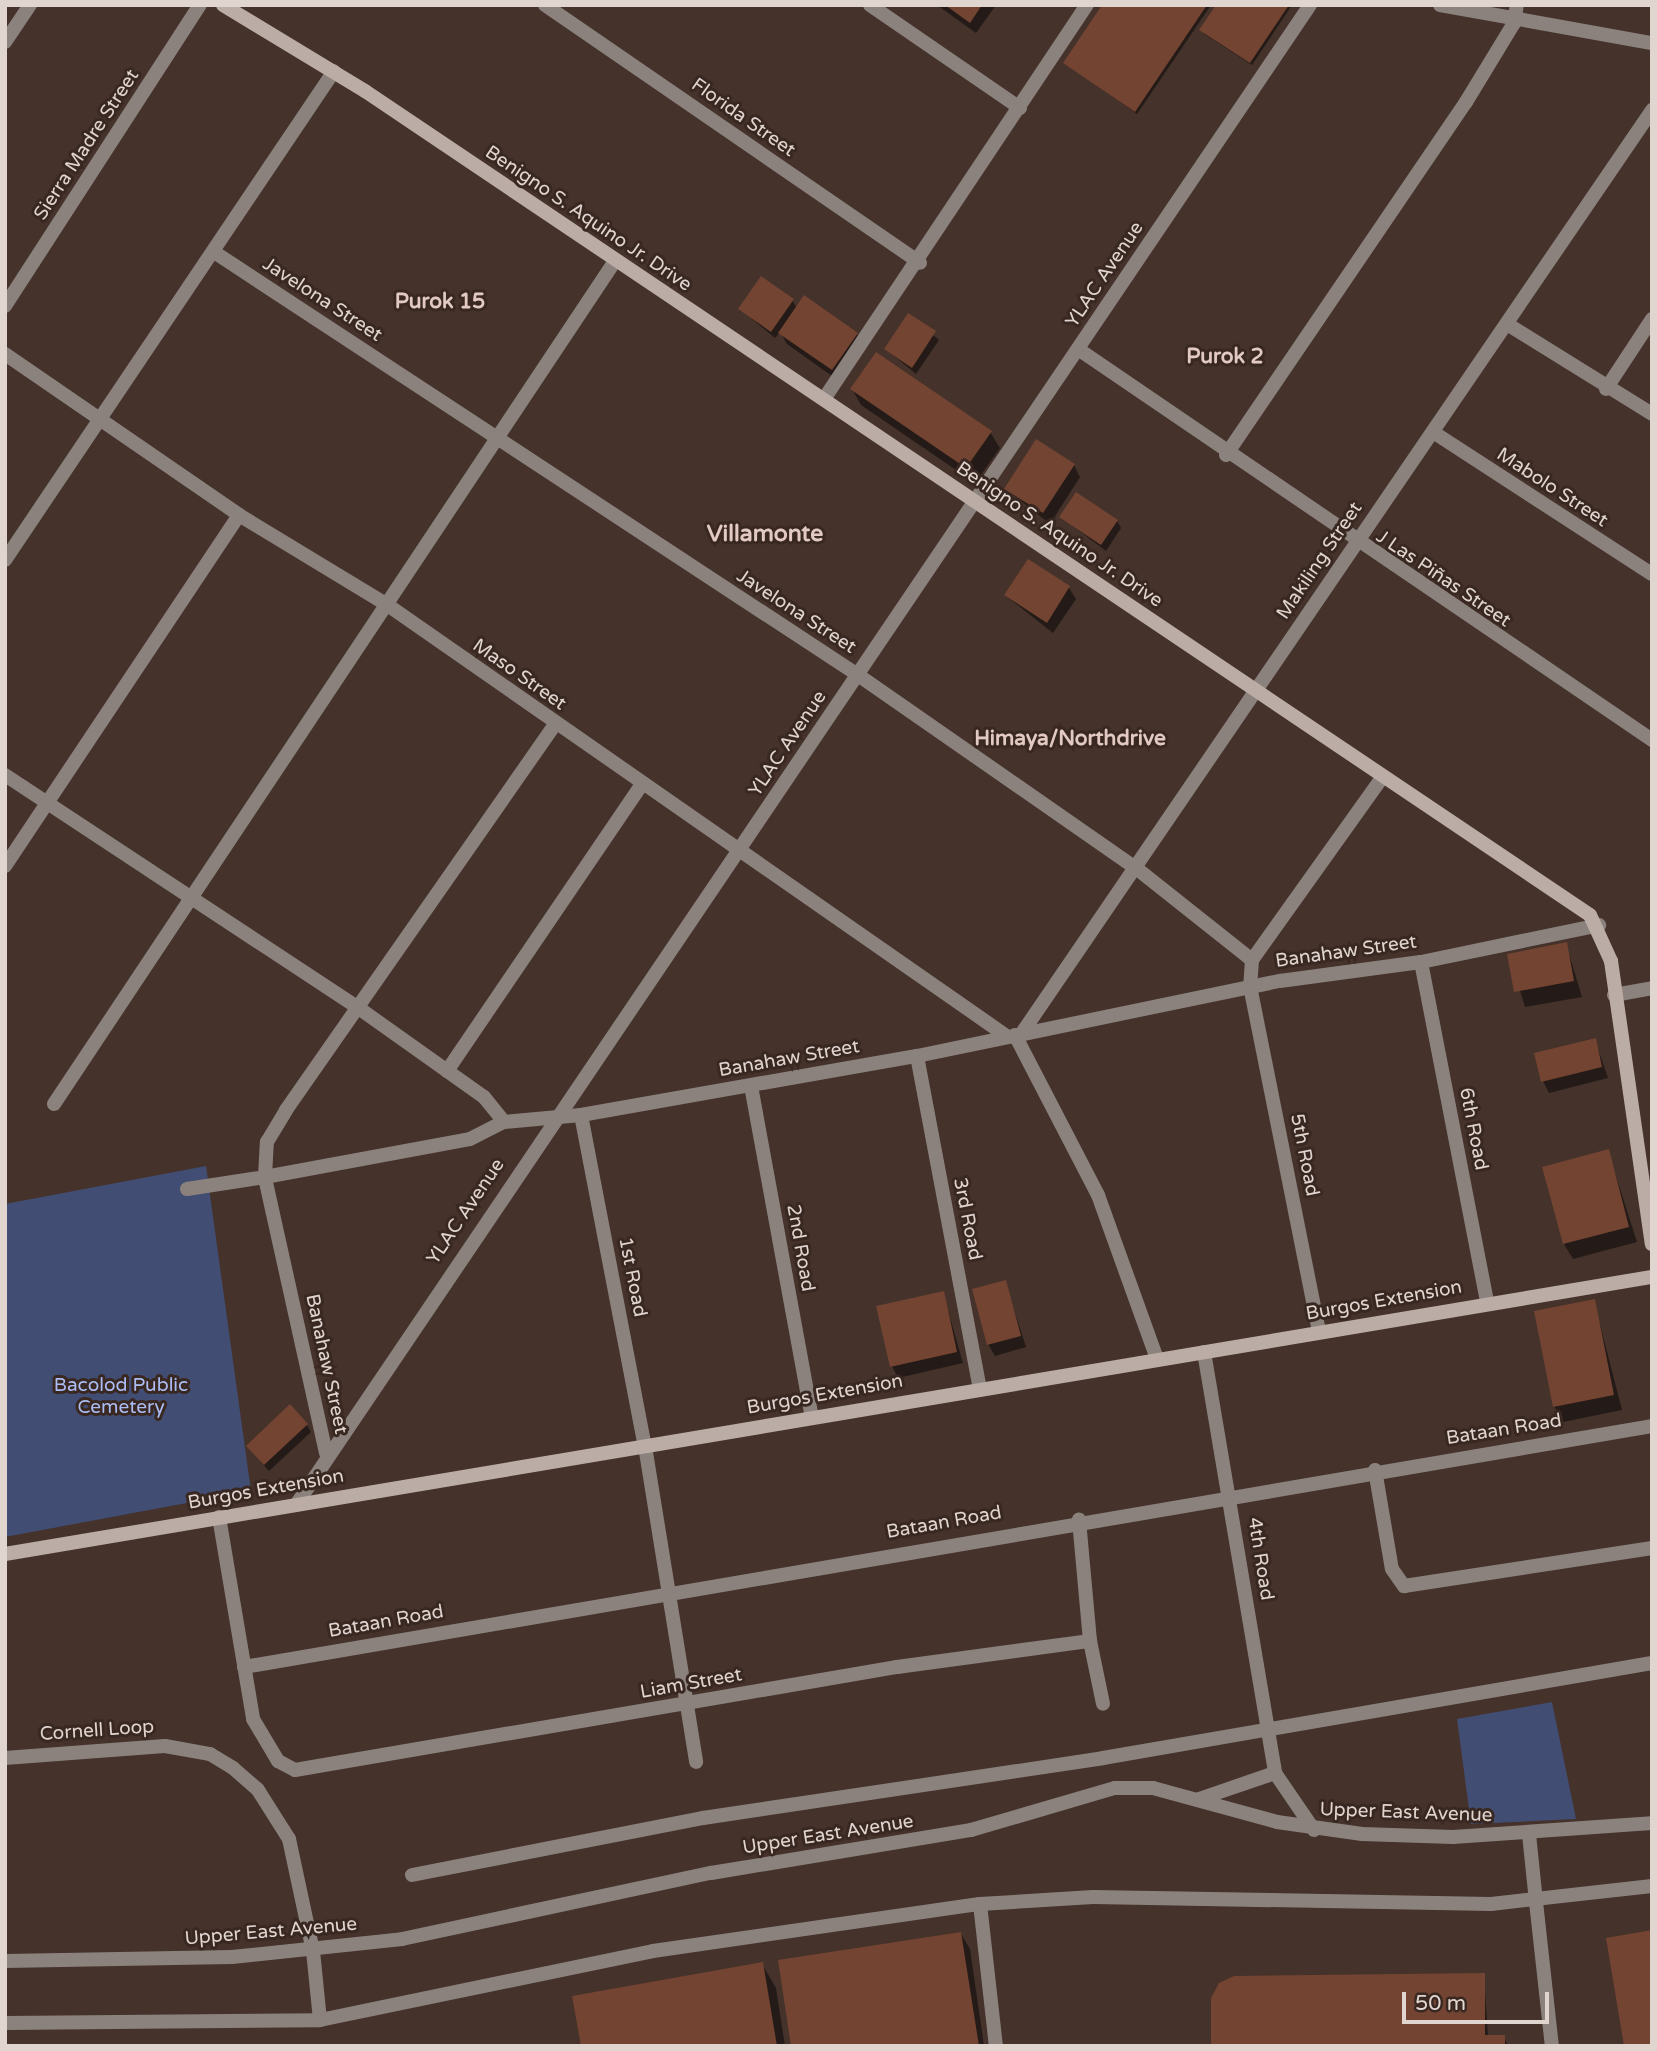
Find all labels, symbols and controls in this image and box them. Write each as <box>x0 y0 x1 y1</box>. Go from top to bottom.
street label: Sierra Madre Street <box>30 65 144 225</box>
street label: Florida Street <box>687 74 799 162</box>
street label: Benigno S. Aquino Jr. Drive <box>480 141 696 297</box>
street label: YLAC Avenue <box>1061 218 1149 332</box>
street label: Javelona Street <box>258 253 386 347</box>
district label: Purok 15 <box>395 289 485 315</box>
district label: Purok 2 <box>1186 344 1264 370</box>
street label: Mabolo Street <box>1492 444 1612 532</box>
street label: Benigno S. Aquino Jr. Drive <box>951 457 1167 613</box>
street label: Makiling Street <box>1272 498 1368 624</box>
district label: Villamonte <box>707 520 823 548</box>
street label: J Las Piñas Street <box>1371 526 1515 632</box>
street label: Javelona Street <box>732 565 860 659</box>
street label: Maso Street <box>468 634 570 716</box>
street label: YLAC Avenue <box>744 687 832 801</box>
district label: Himaya/Northdrive <box>974 726 1166 752</box>
street label: Banahaw Street <box>1274 931 1418 973</box>
street label: Banahaw Street <box>717 1035 861 1083</box>
street label: 6th Road <box>1454 1086 1492 1172</box>
street label: 5th Road <box>1285 1112 1323 1198</box>
street label: YLAC Avenue <box>422 1155 510 1269</box>
street label: 3rd Road <box>948 1176 986 1262</box>
street label: 2nd Road <box>781 1203 819 1293</box>
street label: 1st Road <box>613 1235 651 1319</box>
street label: Burgos Extension <box>1304 1276 1464 1326</box>
street label: Banahaw Street <box>300 1292 352 1436</box>
street label: Burgos Extension <box>745 1370 905 1420</box>
park label: Bacolod Public Cemetery <box>54 1375 188 1419</box>
street label: Bataan Road <box>1445 1410 1563 1450</box>
street label: Burgos Extension <box>186 1465 346 1515</box>
street label: Bataan Road <box>885 1502 1003 1544</box>
street label: 4th Road <box>1242 1516 1278 1602</box>
street label: Bataan Road <box>327 1601 445 1643</box>
street label: Liam Street <box>638 1664 744 1704</box>
street label: Cornell Loop <box>39 1716 155 1746</box>
street label: Upper East Avenue <box>1319 1799 1493 1827</box>
street label: Upper East Avenue <box>741 1810 915 1860</box>
street label: Upper East Avenue <box>184 1913 358 1951</box>
scale bar <box>1405 1978 1552 2022</box>
text: 50 m <box>1415 1991 1466 2016</box>

